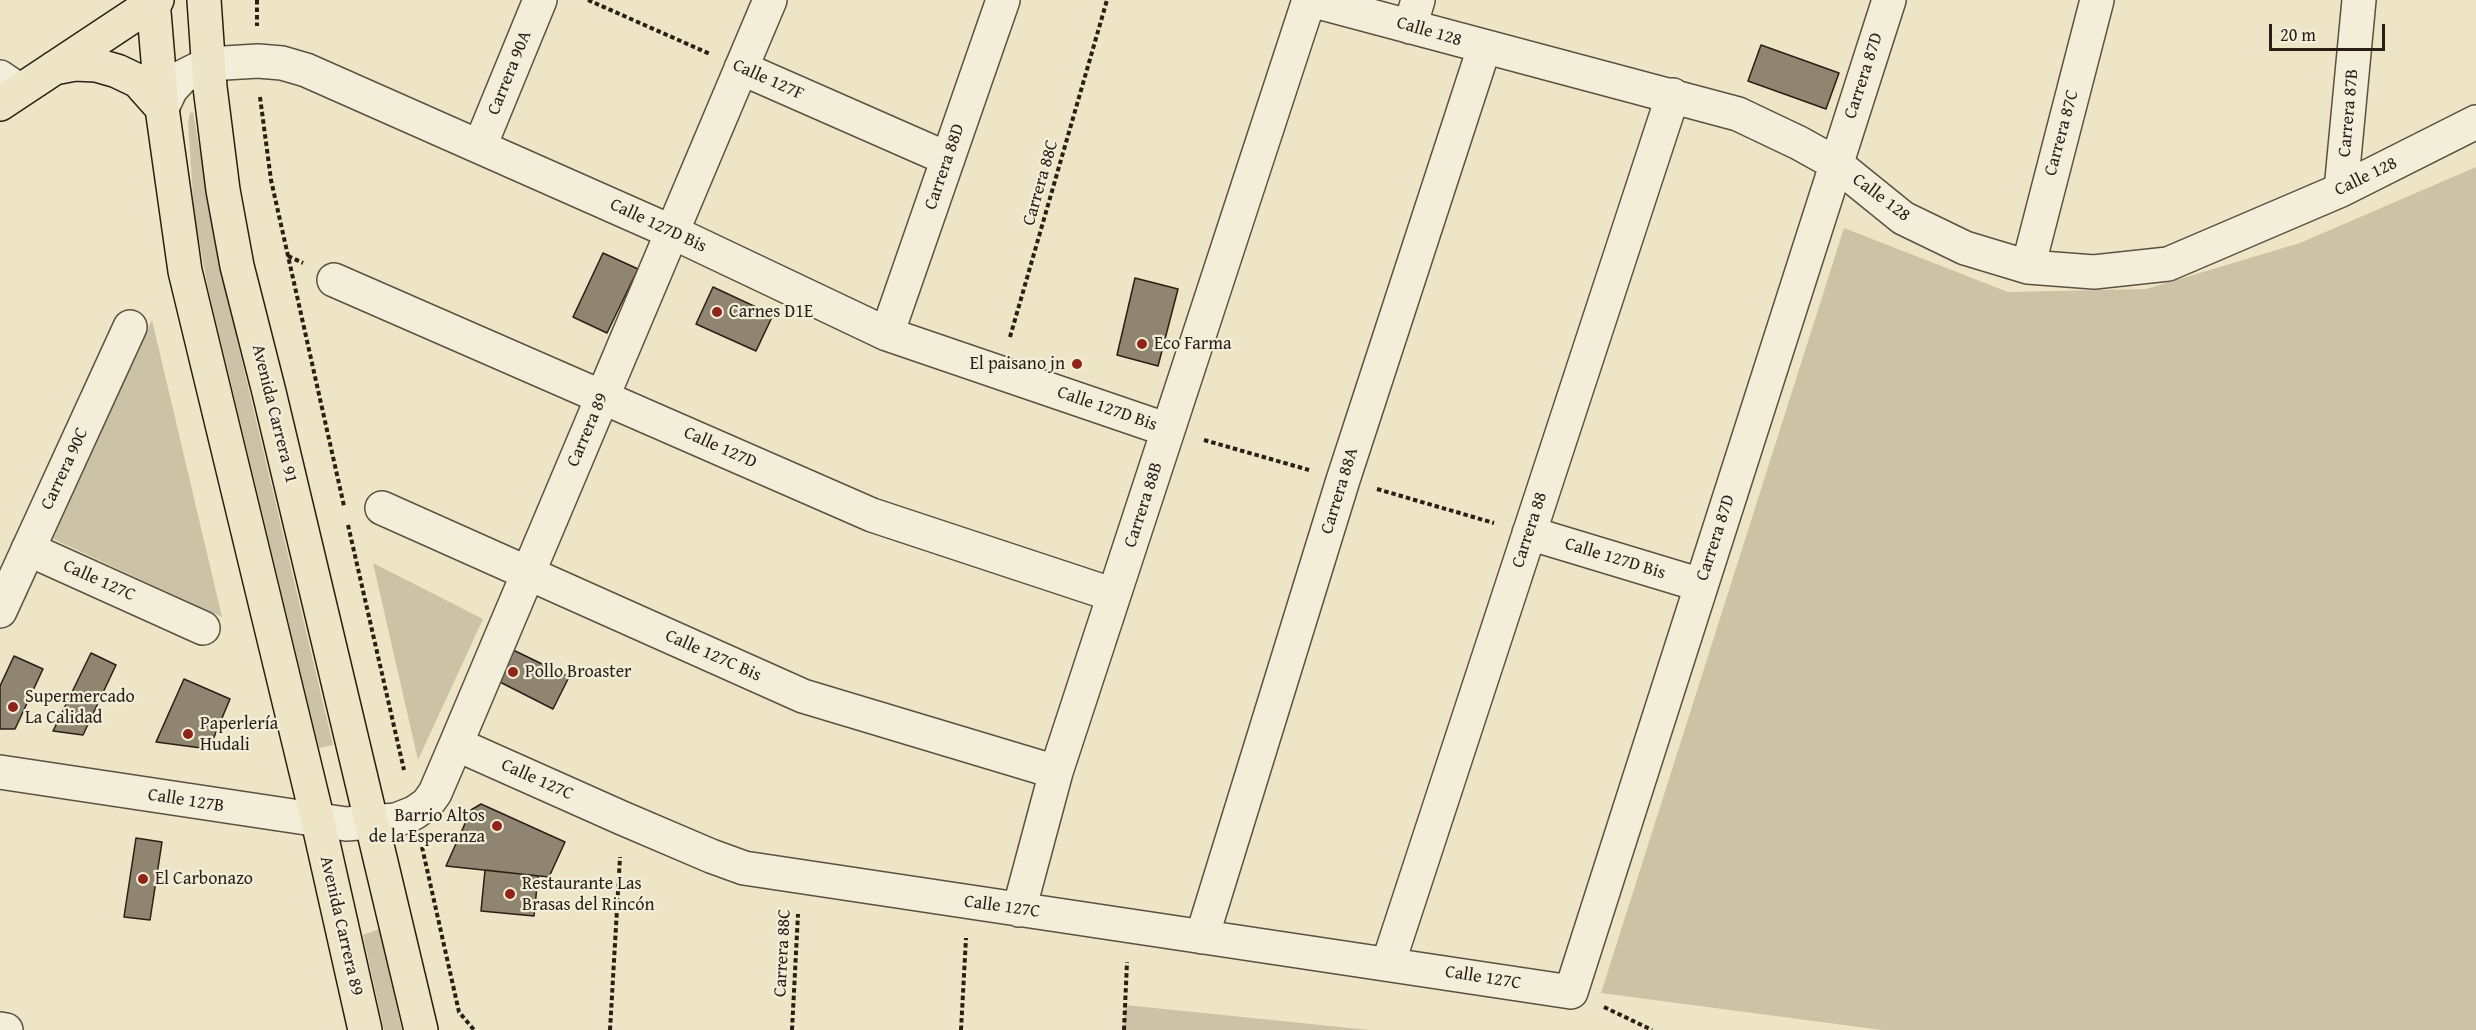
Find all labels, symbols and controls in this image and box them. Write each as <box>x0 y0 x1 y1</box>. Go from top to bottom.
street label: Calle 128 <box>1394 12 1464 52</box>
scale bar <box>2272 12 2388 50</box>
text: 20 m <box>2280 21 2316 48</box>
street label: Carrera 90A <box>483 28 537 118</box>
street label: Carrera 87D <box>1840 30 1888 122</box>
street label: Calle 127F <box>729 55 807 105</box>
street label: Carrera 87B <box>2334 68 2364 158</box>
street label: Carrera 87C <box>2040 88 2084 178</box>
street label: Carrera 88D <box>920 121 970 213</box>
street label: Carrera 88C <box>1018 138 1064 228</box>
street label: Calle 128 <box>2331 153 2401 201</box>
street label: Calle 128 <box>1848 169 1914 227</box>
street label: Calle 127D Bis <box>606 194 710 258</box>
place label: Carnes D1E <box>729 301 813 323</box>
marker: Carnes D1E <box>710 305 724 319</box>
place label: Eco Farma <box>1154 333 1231 355</box>
marker: Eco Farma <box>1135 337 1149 351</box>
street label: Avenida Carrera 91 <box>246 342 302 486</box>
place label: El paisano jn <box>970 353 1065 375</box>
marker: El paisano jn <box>1070 357 1084 371</box>
street label: Calle 127D Bis <box>1054 382 1160 436</box>
street label: Carrera 89 <box>563 390 613 470</box>
street label: Calle 127D <box>680 422 760 474</box>
street label: Carrera 90C <box>37 425 93 513</box>
street label: Carrera 88A <box>1317 445 1363 537</box>
street label: Carrera 88B <box>1120 460 1168 550</box>
street label: Carrera 88 <box>1508 489 1552 571</box>
street label: Carrera 87D <box>1692 492 1740 584</box>
street label: Calle 127D Bis <box>1562 533 1668 585</box>
street label: Calle 127C <box>60 556 138 606</box>
street label: Calle 127C Bis <box>662 625 764 687</box>
place label: Pollo Broaster <box>525 661 632 683</box>
marker: Pollo Broaster <box>506 665 520 679</box>
place label: Supermercado La Calidad <box>25 686 135 728</box>
marker: Supermercado La Calidad <box>6 700 20 714</box>
place label: Paperlería Hudali <box>200 713 278 756</box>
marker: Paperlería Hudali <box>181 727 195 741</box>
street label: Calle 127C <box>498 755 576 805</box>
street label: Calle 127B <box>146 784 226 818</box>
place label: Barrio Altos de la Esperanza <box>369 805 485 848</box>
marker: Barrio Altos de la Esperanza <box>490 819 504 833</box>
street label: Avenida Carrera 89 <box>314 854 368 998</box>
place label: El Carbonazo <box>155 868 253 890</box>
marker: El Carbonazo <box>136 872 150 886</box>
place label: Restaurante Las Brasas del Rincón <box>522 873 655 916</box>
marker: Restaurante Las Brasas del Rincón <box>503 887 517 901</box>
street label: Calle 127C <box>963 891 1041 923</box>
street label: Carrera 88C <box>770 908 796 998</box>
street label: Calle 127C <box>1443 961 1523 995</box>

